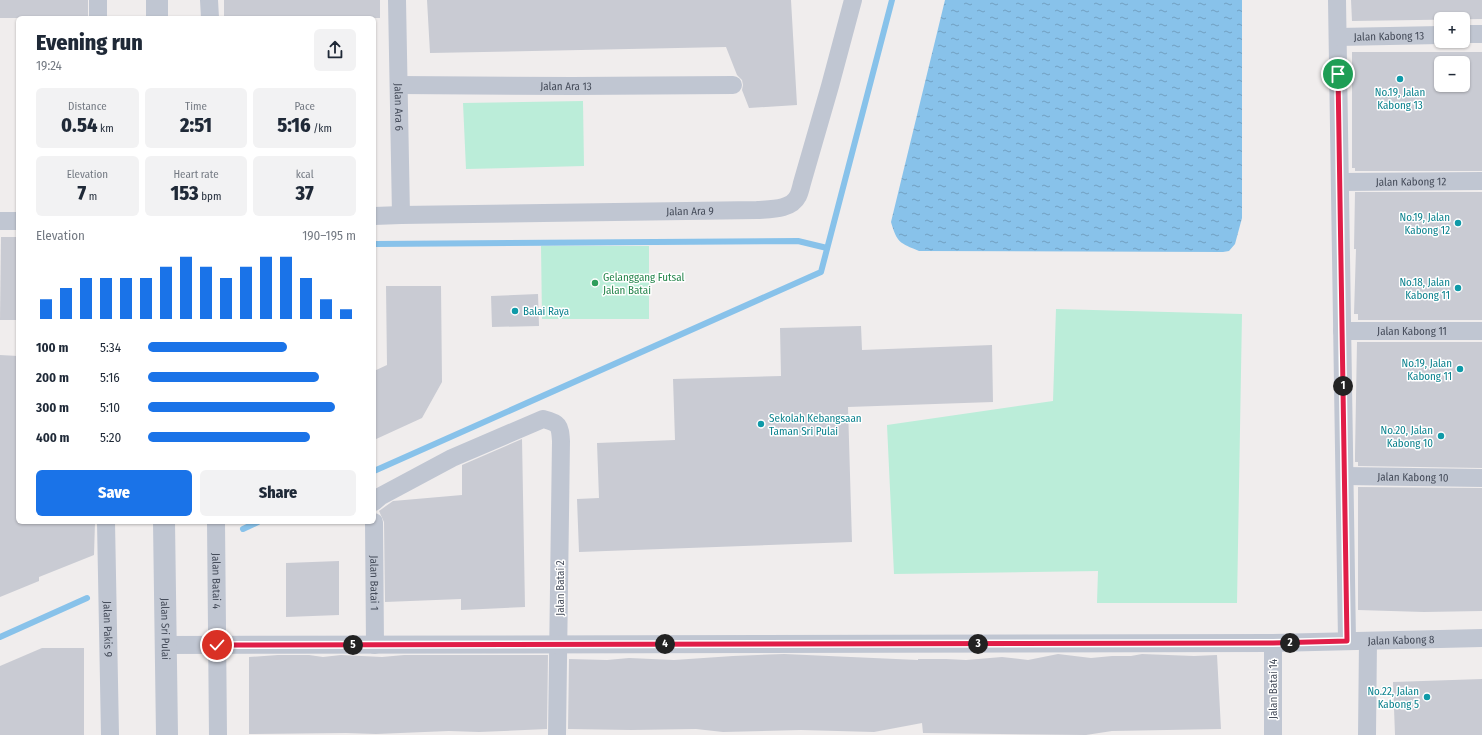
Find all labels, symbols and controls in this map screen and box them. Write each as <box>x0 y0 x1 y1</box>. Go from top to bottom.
map controls <box>1434 12 1470 92</box>
button: + <box>1434 12 1470 48</box>
text: Evening run <box>36 29 143 56</box>
button: share <box>314 29 356 71</box>
street label: Jalan Kabong 13 <box>1354 29 1424 43</box>
button: − <box>1434 56 1470 92</box>
pin <box>1321 57 1355 91</box>
text: 19:24 <box>36 58 62 73</box>
icon: arrive <box>1327 63 1349 85</box>
marker: No.19, Jalan Kabong 13 <box>1395 74 1405 84</box>
street label: Jalan Ara 13 <box>540 79 592 93</box>
street label: Jalan Ara 6 <box>392 83 406 131</box>
place label: No.19, Jalan Kabong 13 <box>1375 86 1425 112</box>
text: Distance <box>68 100 107 113</box>
text: Time <box>185 100 207 113</box>
text: Pace <box>294 100 315 113</box>
text: 0.54 <box>61 113 97 137</box>
text: 2:51 <box>180 113 212 137</box>
text: 5:16 <box>277 113 311 137</box>
text: km <box>97 122 114 135</box>
text: /km <box>311 122 332 135</box>
text: Elevation <box>67 168 108 181</box>
text: Heart rate <box>173 168 219 181</box>
text: kcal <box>296 168 314 181</box>
street label: Jalan Kabong 12 <box>1376 175 1446 188</box>
text: 7 <box>77 181 86 205</box>
text: 153 <box>171 181 199 205</box>
text: 37 <box>296 181 314 205</box>
text: m <box>86 190 97 203</box>
text: bpm <box>199 190 221 203</box>
street label: Jalan Ara 9 <box>666 204 714 218</box>
place label: No.19, Jalan Kabong 12 <box>1400 211 1450 237</box>
marker: No.19, Jalan Kabong 12 <box>1453 218 1463 228</box>
text: Elevation <box>36 228 85 243</box>
text: 190–195 m <box>302 228 356 243</box>
place label: Gelanggang Futsal Jalan Batai <box>603 271 685 297</box>
place label: No.18, Jalan Kabong 11 <box>1399 276 1450 302</box>
marker: Gelanggang Futsal Jalan Batai <box>590 278 600 288</box>
marker: No.18, Jalan Kabong 11 <box>1453 283 1463 293</box>
place label: Balai Raya <box>523 305 569 318</box>
marker: Balai Raya <box>510 306 520 316</box>
street label: Jalan Kabong 11 <box>1377 325 1447 338</box>
text: 100 m <box>36 340 68 355</box>
text: 5:34 <box>100 340 121 355</box>
place label: No.19, Jalan Kabong 11 <box>1402 357 1452 383</box>
marker: No.19, Jalan Kabong 11 <box>1455 364 1465 374</box>
text: 200 m <box>36 370 69 385</box>
text: 5:16 <box>100 370 120 385</box>
pin: 1 <box>1333 376 1353 396</box>
text: 1 <box>1341 379 1345 392</box>
text: 300 m <box>36 400 69 415</box>
text: 5:10 <box>100 400 120 415</box>
place label: Sekolah Kebangsaan Taman Sri Pulai <box>769 412 862 438</box>
marker: Sekolah Kebangsaan Taman Sri Pulai <box>756 419 766 429</box>
place label: No.20, Jalan Kabong 10 <box>1381 424 1433 450</box>
text: 400 m <box>36 430 70 445</box>
text: 5:20 <box>100 430 121 445</box>
marker: No.20, Jalan Kabong 10 <box>1436 431 1446 441</box>
button: Save <box>36 470 192 516</box>
button: Share <box>200 470 356 516</box>
street label: Jalan Kabong 10 <box>1377 470 1449 484</box>
street label: Jalan Batai 4 <box>210 553 223 610</box>
street label: Jalan Batai 1 <box>368 555 381 611</box>
street label: Jalan Batai 2 <box>554 560 567 616</box>
street label: Jalan Sri Pulai <box>159 598 172 660</box>
street label: Jalan Pakis 9 <box>101 601 115 657</box>
pin <box>200 628 234 662</box>
pin: 2 <box>1280 633 1300 653</box>
street label: Jalan Kabong 8 <box>1367 633 1435 647</box>
icon: check <box>206 634 228 656</box>
pin: 4 <box>655 634 675 654</box>
pin: 3 <box>968 634 988 654</box>
pin: 5 <box>343 635 363 655</box>
text: 2 <box>1287 636 1293 649</box>
text: 4 <box>662 637 668 650</box>
text: 3 <box>975 637 981 650</box>
text: 5 <box>350 638 356 651</box>
street label: Jalan Batai 14 <box>1267 658 1280 719</box>
place label: No.22, Jalan Kabong 5 <box>1367 685 1419 711</box>
marker: No.22, Jalan Kabong 5 <box>1422 692 1432 702</box>

